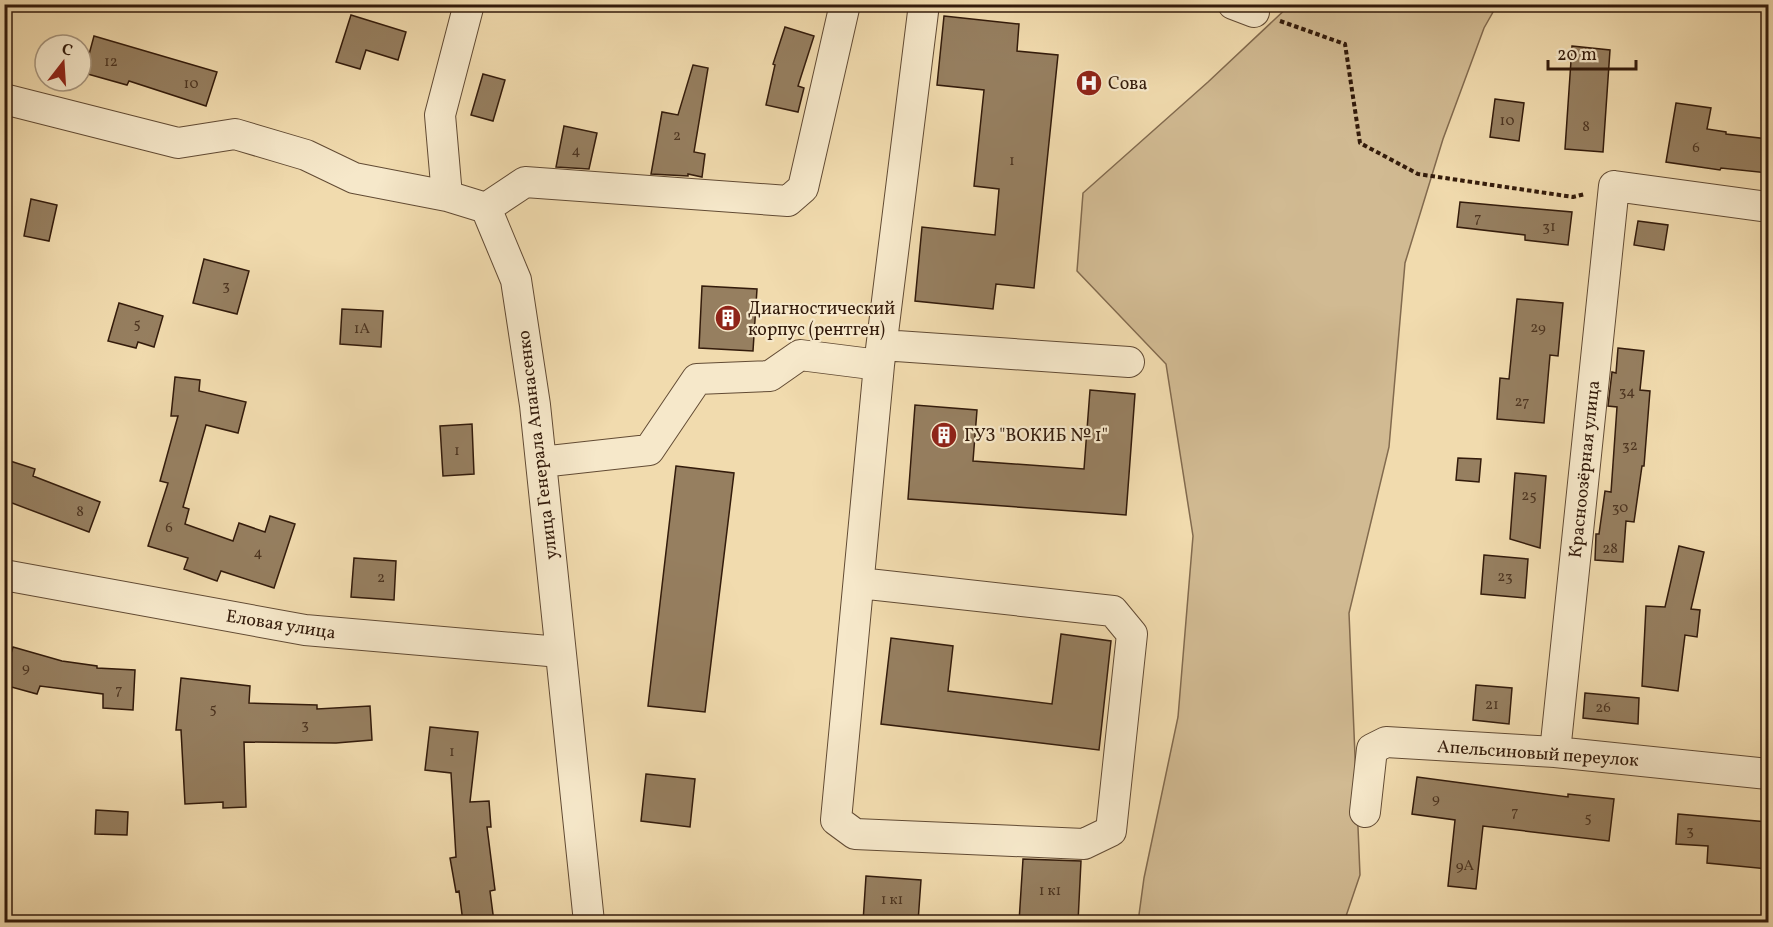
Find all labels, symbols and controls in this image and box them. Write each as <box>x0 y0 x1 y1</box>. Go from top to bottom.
north arrow <box>33 33 93 93</box>
scale bar <box>1548 33 1636 71</box>
text: С <box>59 39 75 63</box>
text: 20 m <box>1557 43 1597 68</box>
house number: 12 <box>104 52 118 73</box>
hospital icon: Сова <box>1074 68 1104 98</box>
place label: Сова <box>1108 72 1147 97</box>
house number: 10 <box>184 74 198 95</box>
house number: 10 <box>1500 111 1514 132</box>
house number: 8 <box>1582 117 1590 138</box>
house number: 2 <box>673 126 681 147</box>
house number: 6 <box>1692 138 1700 159</box>
house number: 4 <box>572 141 581 162</box>
house number: 1 <box>1009 151 1015 172</box>
house number: 7 <box>1474 208 1482 229</box>
house number: 31 <box>1542 217 1556 238</box>
house number: 3 <box>222 276 230 297</box>
place label: Диагностический корпус (рентген) <box>748 297 895 343</box>
building icon: Диагностический корпус (рентген) <box>713 303 743 333</box>
house number: 5 <box>133 314 141 335</box>
house number: 29 <box>1530 318 1546 339</box>
house number: 1А <box>354 319 371 340</box>
street label: улица Генерала Апанасенко <box>512 329 565 561</box>
street label: Красноозёрная улица <box>1564 379 1607 559</box>
house number: 34 <box>1619 382 1635 403</box>
house number: 27 <box>1515 392 1529 413</box>
building icon: ГУЗ "ВОКИБ № 1" <box>929 420 959 450</box>
place label: ГУЗ "ВОКИБ № 1" <box>964 424 1108 449</box>
house number: 32 <box>1622 436 1638 457</box>
house number: 1 <box>454 441 460 462</box>
house number: 25 <box>1521 486 1537 507</box>
house number: 30 <box>1612 498 1628 519</box>
house number: 8 <box>76 502 84 523</box>
house number: 6 <box>165 518 173 539</box>
house number: 28 <box>1602 539 1618 560</box>
house number: 4 <box>254 543 263 564</box>
house number: 23 <box>1497 567 1513 588</box>
house number: 2 <box>377 568 385 589</box>
street label: Еловая улица <box>224 604 337 647</box>
house number: 9 <box>22 658 30 679</box>
house number: 7 <box>115 680 123 701</box>
house number: 21 <box>1485 695 1499 716</box>
house number: 26 <box>1595 698 1611 719</box>
house number: 5 <box>209 699 217 720</box>
house number: 3 <box>301 715 309 736</box>
street label: Апельсиновый переулок <box>1436 735 1640 774</box>
house number: 1 <box>449 742 455 763</box>
house number: 9 <box>1432 789 1440 810</box>
house number: 7 <box>1511 802 1519 823</box>
house number: 5 <box>1584 808 1592 829</box>
house number: 3 <box>1686 821 1694 842</box>
house number: 9А <box>1456 856 1475 877</box>
house number: 1 к1 <box>1039 881 1061 902</box>
house number: 1 к1 <box>881 890 903 911</box>

